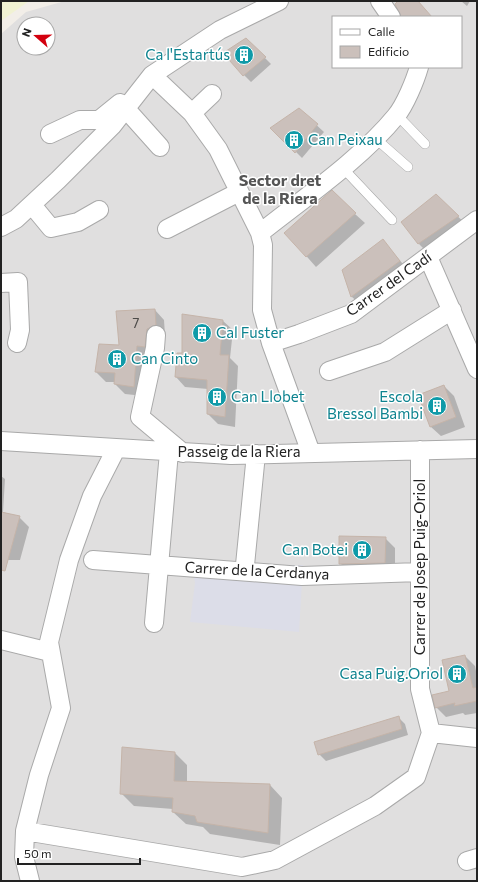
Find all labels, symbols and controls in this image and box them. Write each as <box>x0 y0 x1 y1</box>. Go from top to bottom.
north arrow <box>16 16 56 56</box>
legend <box>332 16 462 68</box>
text: Calle <box>368 24 395 38</box>
text: N <box>19 26 34 39</box>
building icon: Ca l'Estartús <box>233 44 255 66</box>
text: Edificio <box>368 44 409 58</box>
place label: Ca l'Estartús <box>145 45 230 63</box>
building icon: Can Peixau <box>283 129 305 151</box>
place label: Can Peixau <box>308 130 383 148</box>
district label: Sector dret de la Riera <box>239 170 322 207</box>
street label: Carrer del Cadí <box>342 246 436 319</box>
house number: 7 <box>133 315 140 331</box>
building icon: Cal Fuster <box>191 322 213 344</box>
place label: Cal Fuster <box>216 323 284 341</box>
building icon: Can Cinto <box>106 348 128 370</box>
place label: Can Cinto <box>131 349 198 367</box>
building icon: Can Llobet <box>206 386 228 408</box>
place label: Can Llobet <box>231 387 305 405</box>
place label: Escola Bressol Bambi <box>327 387 423 422</box>
building icon: Escola Bressol Bambi <box>426 395 448 417</box>
street label: Passeig de la Riera <box>177 442 301 460</box>
street label: Carrer de Josep Puig-Oriol <box>410 479 428 655</box>
building icon: Can Botei <box>351 539 373 561</box>
place label: Can Botei <box>282 540 348 558</box>
street label: Carrer de la Cerdanya <box>184 557 330 583</box>
building icon: Casa Puig.Oriol <box>446 663 468 685</box>
place label: Casa Puig.Oriol <box>340 664 443 682</box>
scale bar <box>18 840 140 866</box>
text: 50 m <box>24 846 52 860</box>

